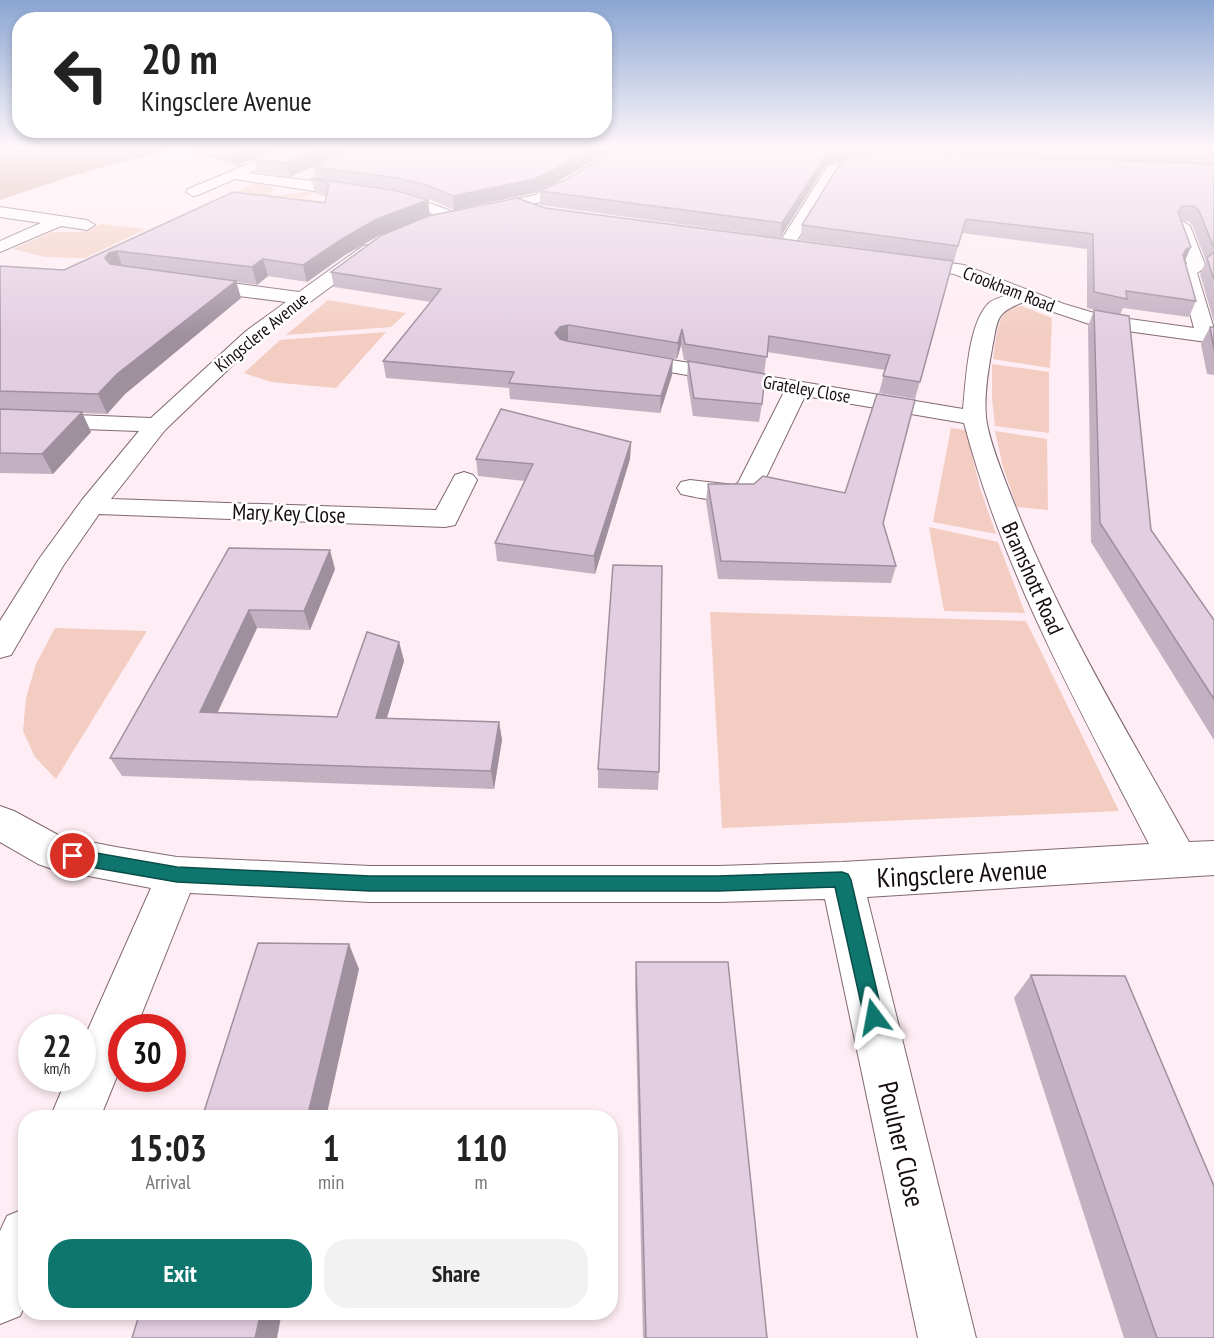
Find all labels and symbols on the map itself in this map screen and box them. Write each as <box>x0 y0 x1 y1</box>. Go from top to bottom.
street label: Crookham Road <box>960 261 1058 317</box>
street label: Kingsclere Avenue <box>210 287 312 377</box>
street label: Grateley Close <box>762 370 852 408</box>
street label: Mary Key Close <box>232 497 346 529</box>
street label: Bramshott Road <box>996 517 1070 639</box>
pin <box>47 830 98 881</box>
street label: Kingsclere Avenue <box>876 852 1048 894</box>
position arrow <box>842 985 906 1049</box>
speed limit sign: 30 <box>108 1014 186 1092</box>
street label: Poulner Close <box>871 1078 933 1210</box>

